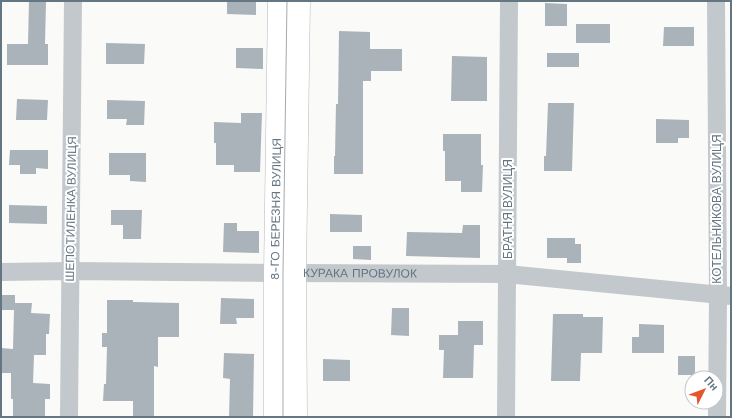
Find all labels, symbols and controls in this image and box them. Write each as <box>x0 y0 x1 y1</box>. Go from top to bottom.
street label: КОТЕЛЬНИКОВА ВУЛИЦЯ <box>710 134 724 284</box>
street label: ШЕПОТИЛЕНКА ВУЛИЦЯ <box>63 136 79 282</box>
street label: 8-ГО БЕРЕЗНЯ ВУЛИЦЯ <box>268 138 284 280</box>
street label: БРАТНЯ ВУЛИЦЯ <box>501 159 515 259</box>
street label: КУРАКА ПРОВУЛОК <box>303 266 417 281</box>
north arrow <box>684 370 724 410</box>
text: Пн <box>701 374 721 393</box>

